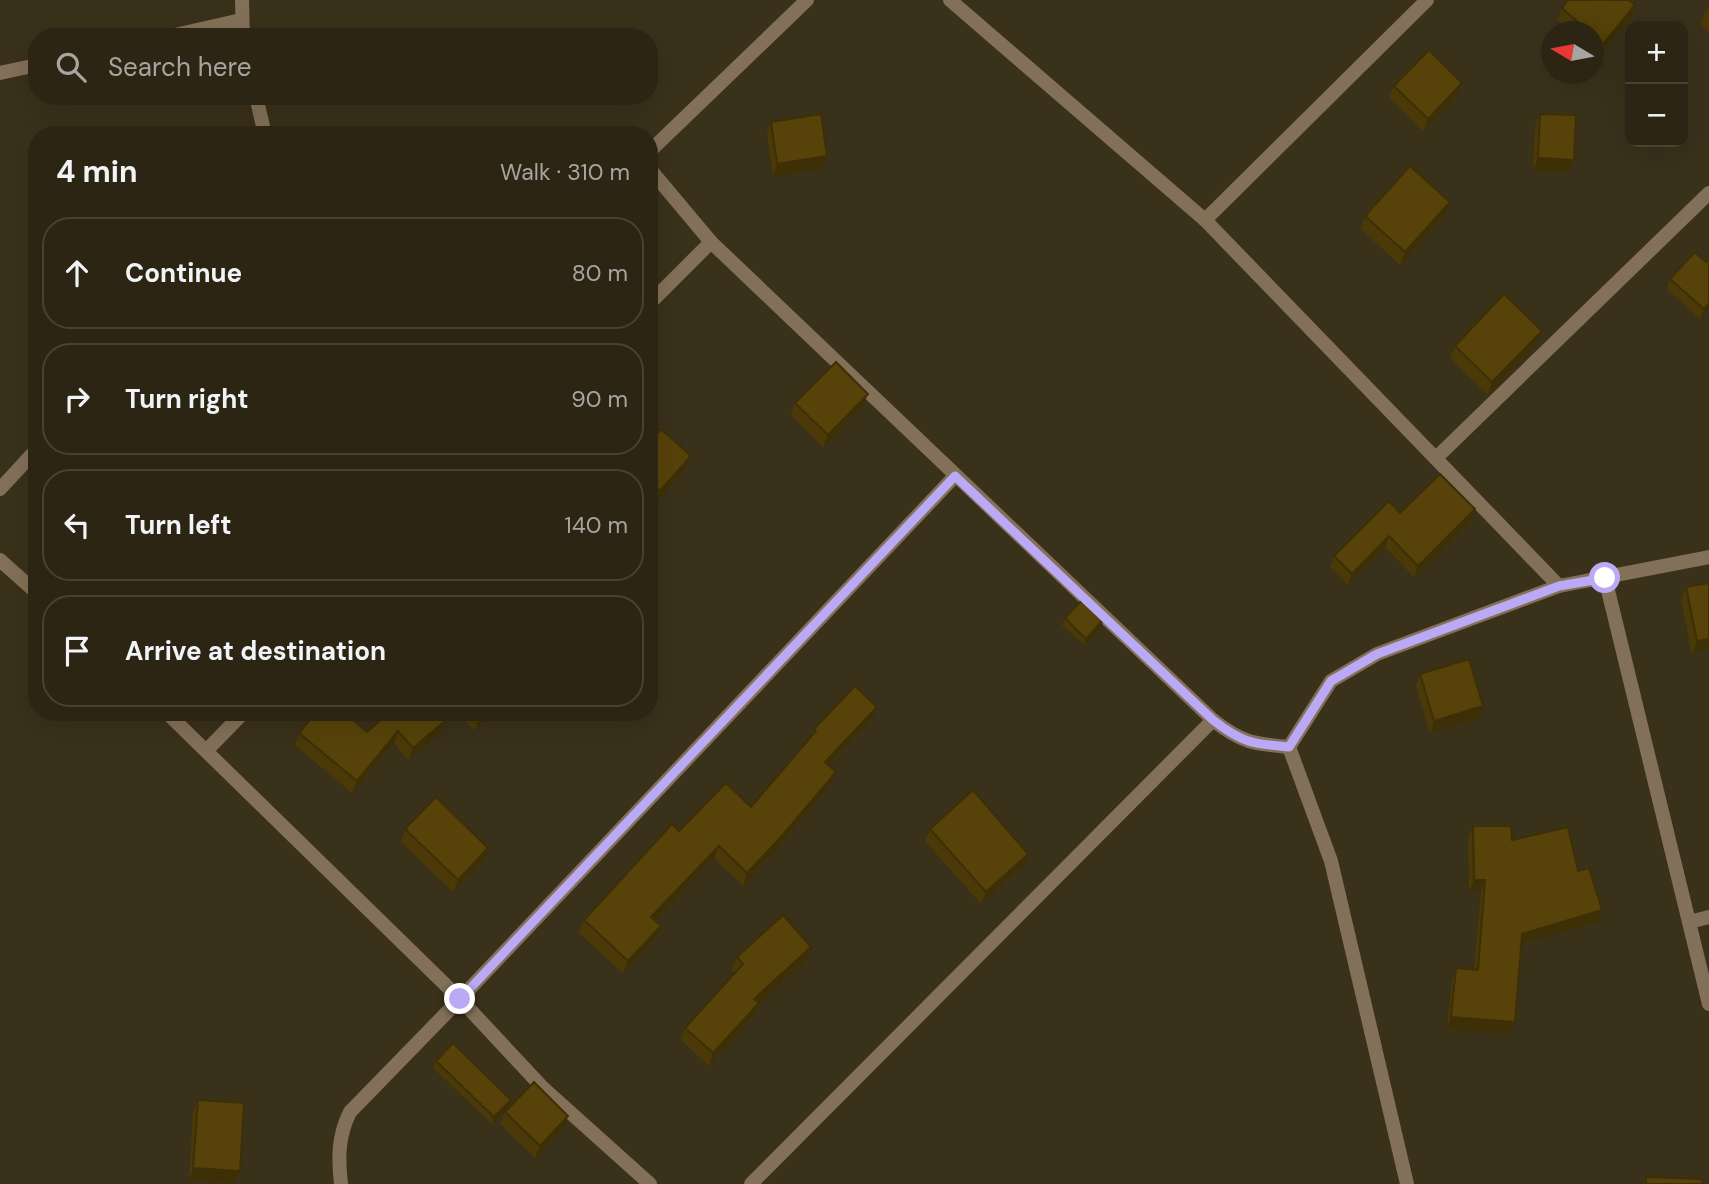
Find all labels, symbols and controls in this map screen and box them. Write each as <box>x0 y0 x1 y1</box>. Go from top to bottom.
north arrow <box>1541 21 1604 84</box>
map controls <box>1625 21 1688 147</box>
button: + <box>1625 21 1688 84</box>
search box <box>28 28 658 105</box>
icon: search <box>52 48 90 86</box>
text: Search here <box>108 50 251 84</box>
button: − <box>1625 84 1688 147</box>
text: 4 min <box>56 152 138 191</box>
text: Walk · 310 m <box>500 157 630 187</box>
icon: ahead <box>58 254 96 292</box>
text: Continue <box>125 256 242 290</box>
text: 80 m <box>572 258 628 288</box>
icon: right <box>58 380 96 418</box>
text: Turn right <box>125 382 249 416</box>
text: 90 m <box>571 384 628 414</box>
icon: left <box>58 506 96 544</box>
text: Turn left <box>125 508 232 542</box>
text: 140 m <box>565 510 628 540</box>
route start <box>1589 562 1620 593</box>
icon: arrive <box>58 632 96 670</box>
text: Arrive at destination <box>125 634 386 668</box>
route end <box>444 983 475 1014</box>

